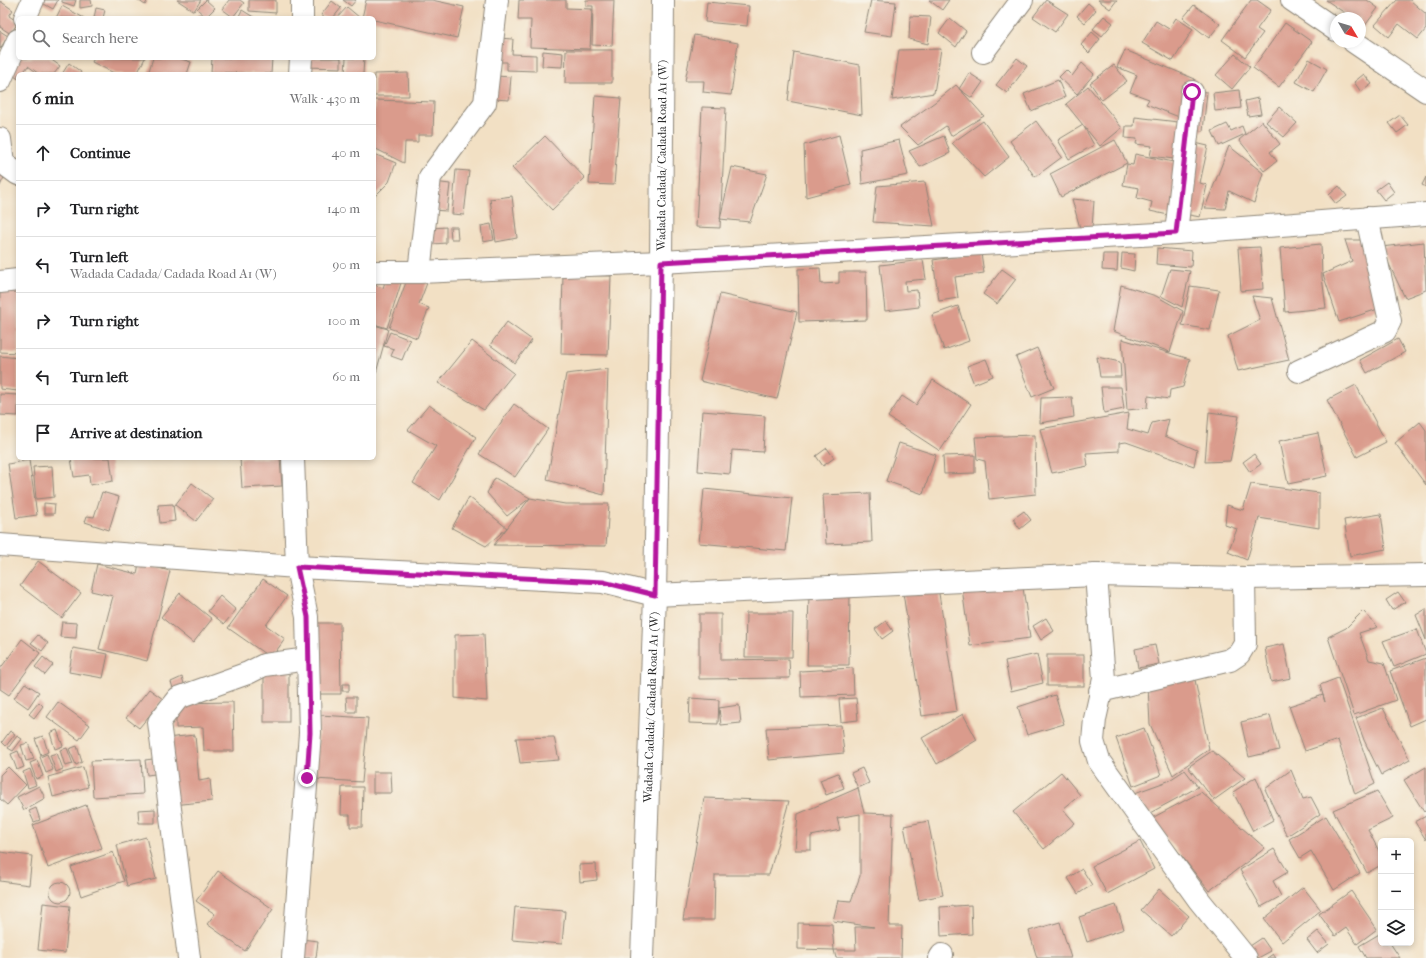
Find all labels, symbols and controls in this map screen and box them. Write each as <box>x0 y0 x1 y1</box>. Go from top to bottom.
north arrow <box>1330 12 1366 48</box>
search box <box>16 16 376 60</box>
icon: search <box>30 27 52 49</box>
text: Search here <box>62 29 138 47</box>
street label: Wadada Cadada/ Cadada Road A1 (W) <box>654 60 670 252</box>
route start <box>1183 83 1201 101</box>
text: 6 min <box>32 88 74 108</box>
text: Walk · 430 m <box>290 91 360 106</box>
icon: ahead <box>32 142 54 164</box>
text: Continue <box>70 144 130 162</box>
text: 40 m <box>332 145 360 160</box>
icon: right <box>32 198 54 220</box>
text: Turn right <box>70 200 139 218</box>
text: 140 m <box>327 201 360 216</box>
text: Turn left <box>70 248 128 266</box>
icon: left <box>32 254 54 276</box>
text: 90 m <box>332 257 360 272</box>
text: Wadada Cadada/ Cadada Road A1 (W) <box>70 266 277 281</box>
icon: right <box>32 310 54 332</box>
text: Turn right <box>70 312 139 330</box>
text: 100 m <box>327 313 360 328</box>
icon: left <box>32 366 54 388</box>
text: Turn left <box>70 368 128 386</box>
text: 60 m <box>332 369 360 384</box>
icon: arrive <box>32 422 54 444</box>
text: Arrive at destination <box>70 424 202 442</box>
street label: Wadada Cadada/ Cadada Road A1 (W) <box>641 611 661 804</box>
route end <box>298 769 316 787</box>
map controls <box>1378 838 1414 946</box>
button: + <box>1378 838 1414 874</box>
button: − <box>1378 874 1414 910</box>
button: layers <box>1378 910 1414 946</box>

